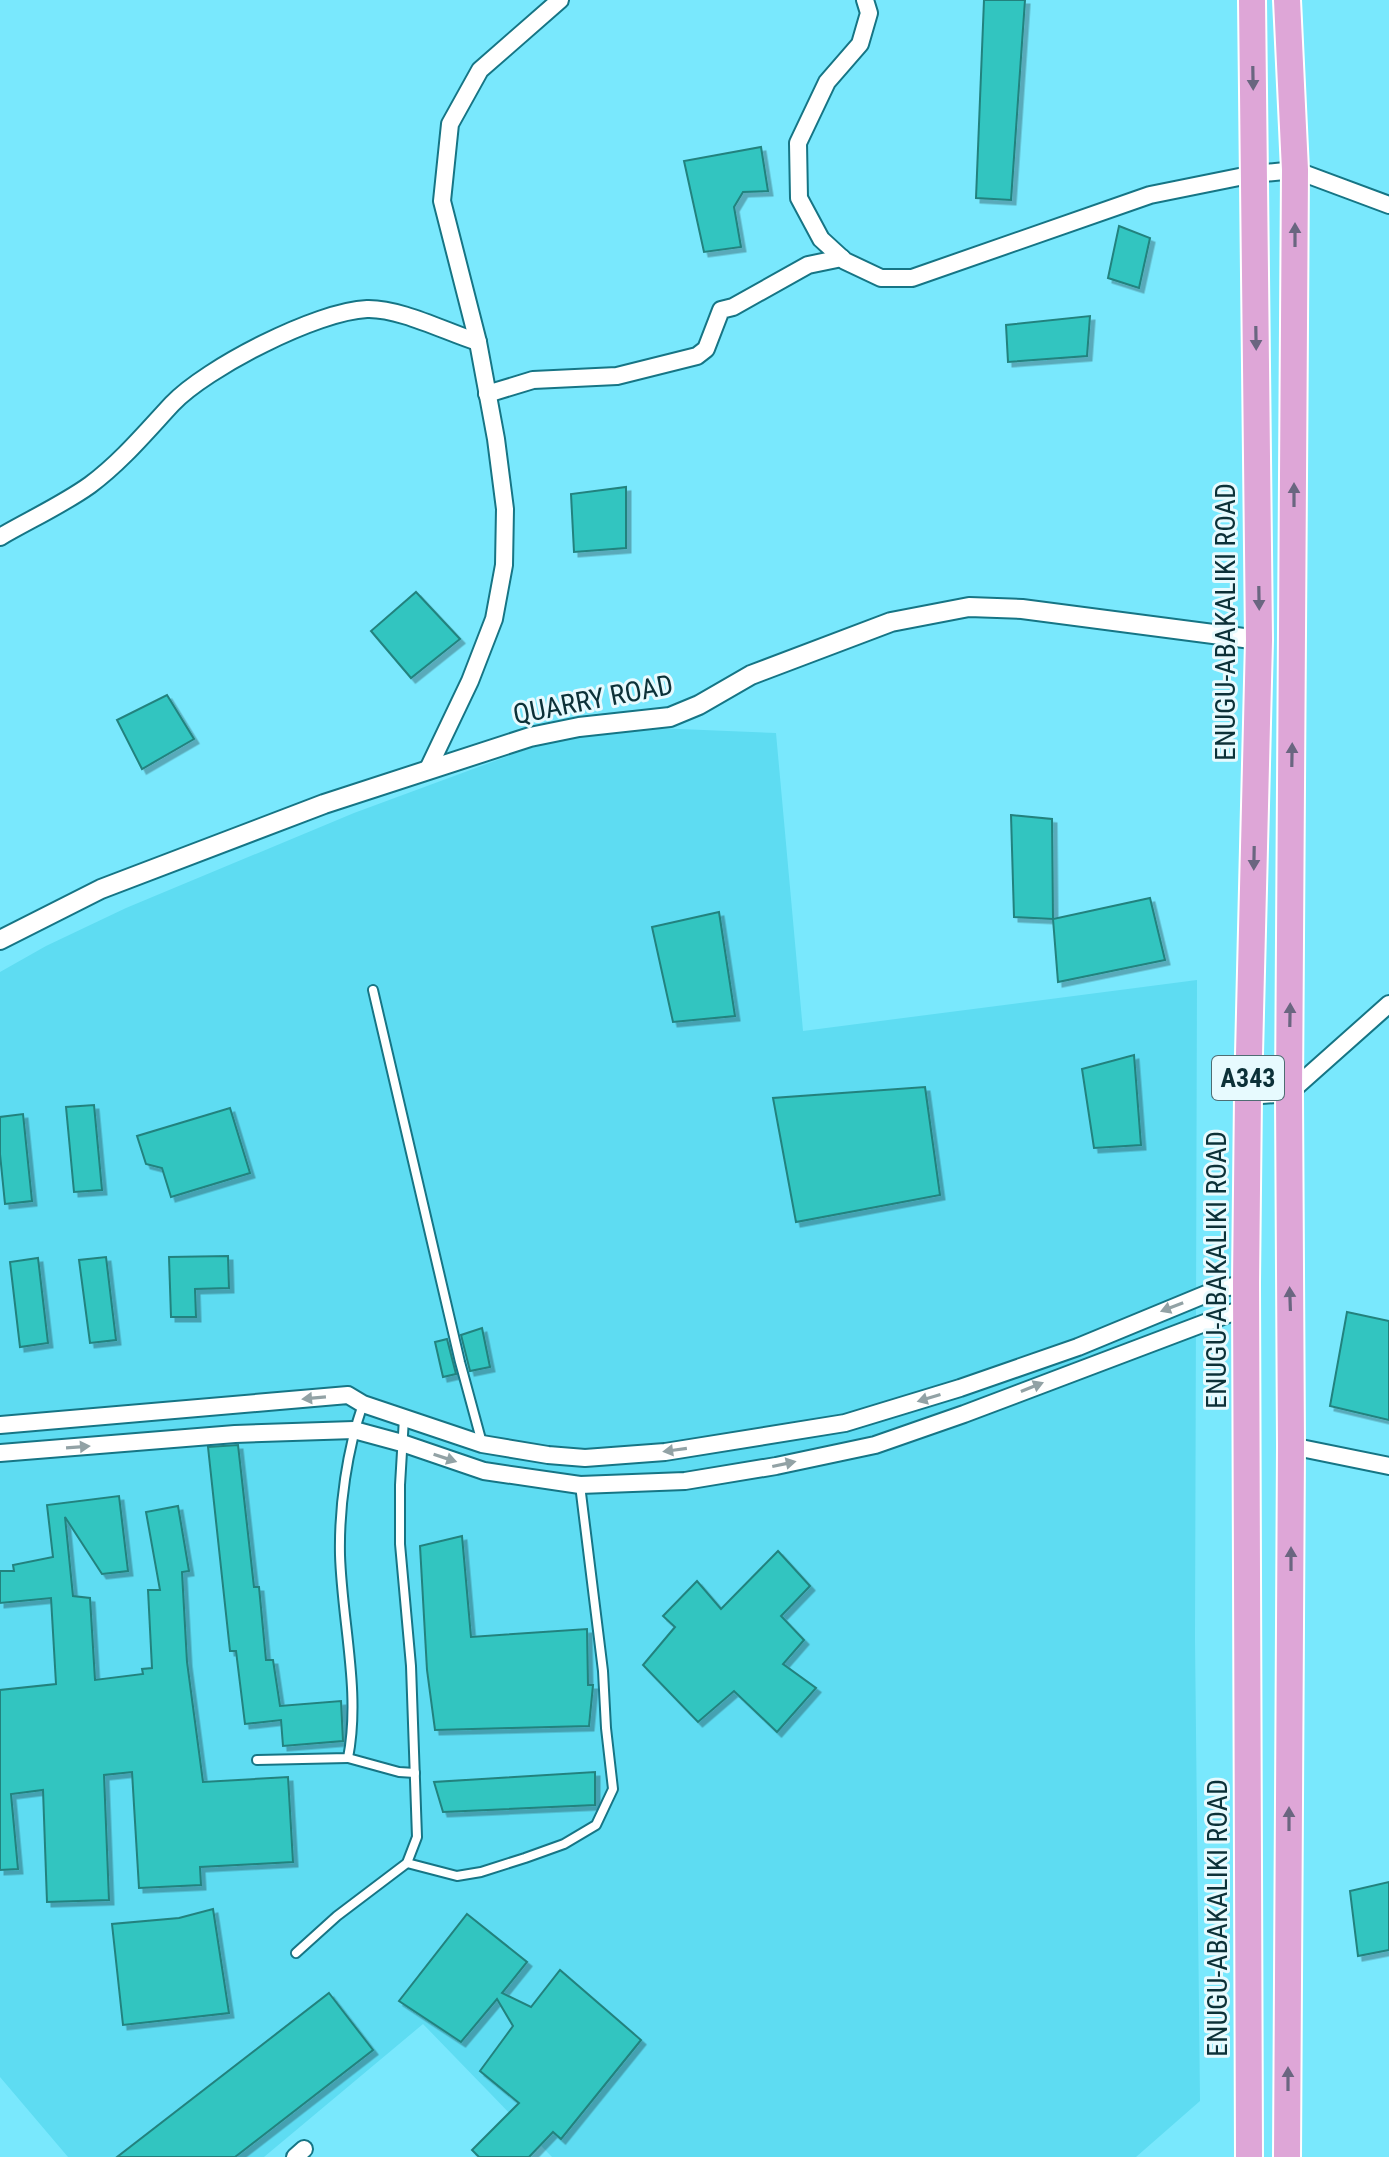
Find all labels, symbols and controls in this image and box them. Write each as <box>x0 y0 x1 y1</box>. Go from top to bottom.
one-way arrow <box>1246 66 1259 91</box>
one-way arrow <box>1289 222 1301 247</box>
one-way arrow <box>1250 326 1262 351</box>
one-way arrow <box>1288 482 1300 507</box>
street label: ENUGU-ABAKALIKI ROAD <box>1209 483 1242 761</box>
one-way arrow <box>1253 586 1265 611</box>
street label: QUARRY ROAD <box>510 668 676 731</box>
one-way arrow <box>1286 742 1299 767</box>
one-way arrow <box>1248 846 1260 871</box>
one-way arrow <box>1283 1002 1296 1027</box>
road number: A343 <box>1212 1056 1284 1100</box>
street label: ENUGU-ABAKALIKI ROAD <box>1200 1131 1233 1409</box>
one-way arrow <box>1284 1286 1296 1311</box>
one-way arrow <box>1160 1300 1184 1313</box>
one-way arrow <box>1020 1380 1044 1393</box>
one-way arrow <box>301 1392 326 1405</box>
one-way arrow <box>917 1392 941 1405</box>
one-way arrow <box>66 1440 91 1453</box>
one-way arrow <box>662 1444 687 1457</box>
one-way arrow <box>433 1453 457 1465</box>
one-way arrow <box>772 1457 797 1470</box>
one-way arrow <box>1285 1546 1297 1571</box>
street label: ENUGU-ABAKALIKI ROAD <box>1201 1779 1234 2057</box>
one-way arrow <box>1283 1806 1295 1831</box>
one-way arrow <box>1282 2066 1294 2091</box>

